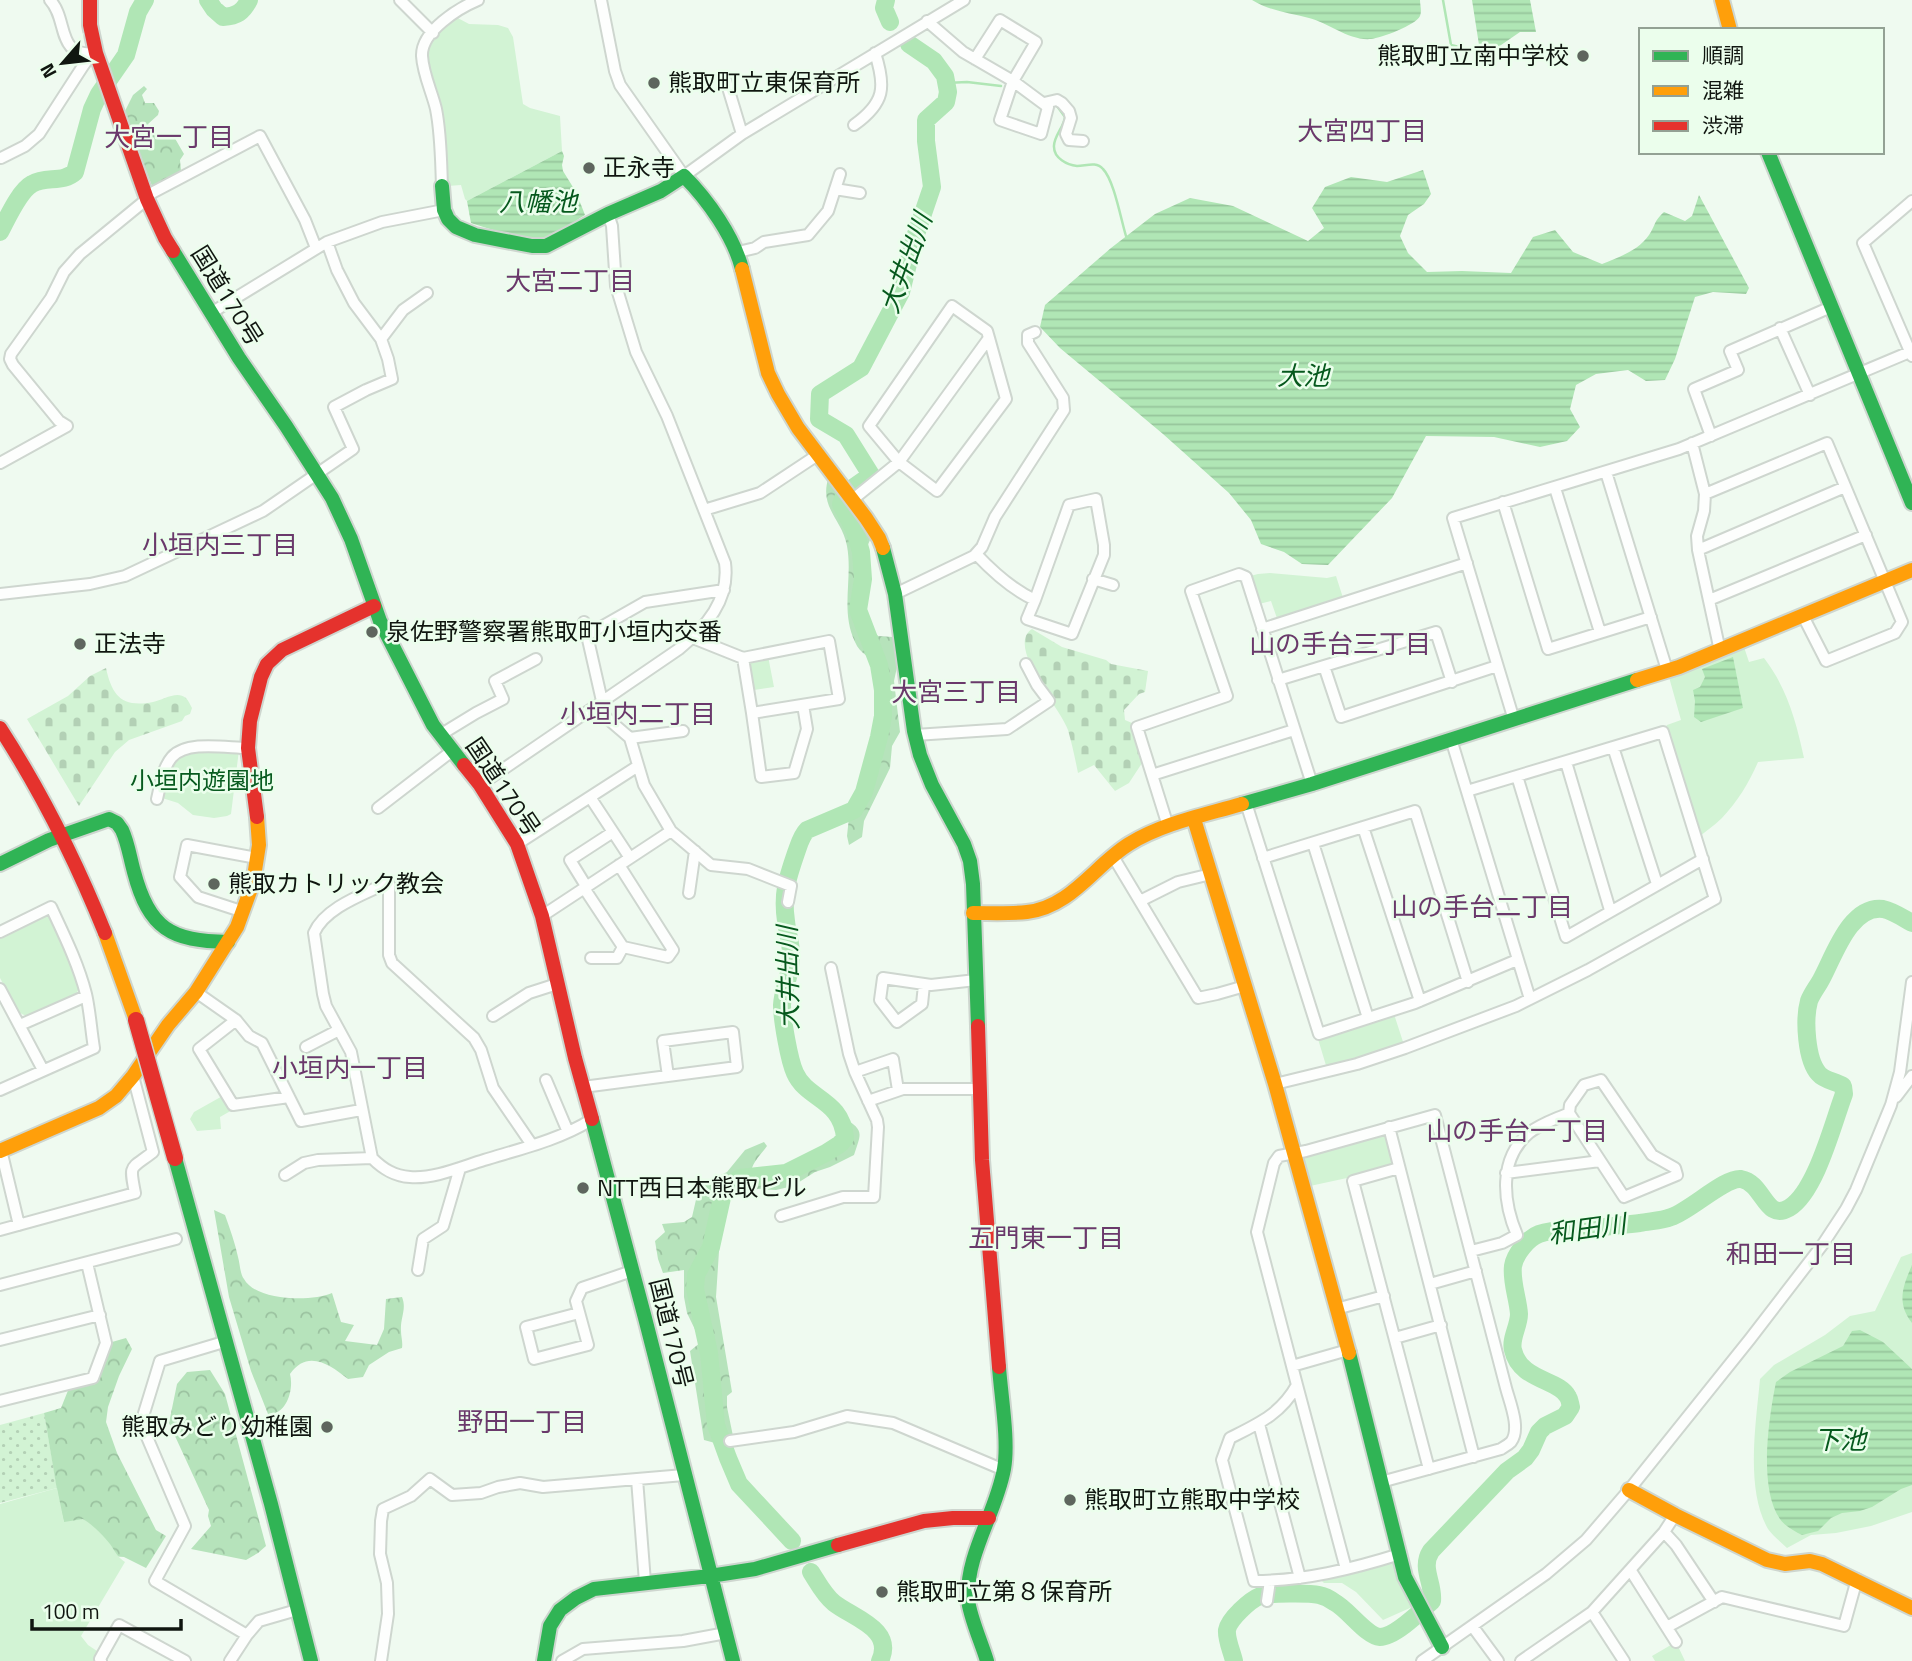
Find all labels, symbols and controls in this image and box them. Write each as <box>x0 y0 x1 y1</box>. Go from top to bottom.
north arrow <box>28 28 98 98</box>
legend <box>1639 28 1884 154</box>
place label: 熊取町立南中学校 <box>1377 37 1569 73</box>
text: 順調 <box>1702 39 1744 71</box>
marker: 熊取町立南中学校 <box>1575 48 1591 64</box>
text: N <box>32 59 63 84</box>
place label: 熊取町立東保育所 <box>668 64 860 100</box>
text: 混雑 <box>1702 74 1744 106</box>
marker: 熊取町立東保育所 <box>646 75 662 91</box>
text: 渋滞 <box>1702 109 1744 141</box>
district label: 大宮四丁目 <box>1297 111 1427 150</box>
district label: 大宮一丁目 <box>104 117 234 156</box>
place label: 正永寺 <box>603 149 675 185</box>
marker: 正永寺 <box>581 160 597 176</box>
water label: 八幡池 <box>499 182 580 221</box>
water label: 大井出川 <box>869 204 943 318</box>
street label: 国道170号 <box>183 238 273 353</box>
district label: 大宮二丁目 <box>505 261 635 300</box>
water label: 大池 <box>1277 356 1332 395</box>
district label: 小垣内三丁目 <box>142 525 298 564</box>
place label: 泉佐野警察署熊取町小垣内交番 <box>386 613 722 649</box>
marker: 泉佐野警察署熊取町小垣内交番 <box>364 624 380 640</box>
district label: 山の手台三丁目 <box>1249 624 1431 663</box>
place label: 正法寺 <box>94 625 166 661</box>
marker: 正法寺 <box>72 636 88 652</box>
district label: 大宮三丁目 <box>891 672 1021 711</box>
district label: 小垣内二丁目 <box>560 694 716 733</box>
street label: 国道170号 <box>457 730 550 843</box>
park label: 小垣内遊園地 <box>130 762 274 798</box>
place label: 熊取カトリック教会 <box>228 865 444 901</box>
marker: 熊取カトリック教会 <box>206 876 222 892</box>
district label: 山の手台二丁目 <box>1391 887 1573 926</box>
water label: 大井出川 <box>767 923 808 1030</box>
district label: 小垣内一丁目 <box>272 1048 428 1087</box>
district label: 山の手台一丁目 <box>1426 1111 1608 1150</box>
place label: NTT西日本熊取ビル <box>597 1169 806 1205</box>
marker: NTT西日本熊取ビル <box>575 1180 591 1196</box>
water label: 和田川 <box>1546 1203 1631 1253</box>
district label: 五門東一丁目 <box>968 1218 1124 1257</box>
district label: 和田一丁目 <box>1726 1234 1856 1273</box>
street label: 国道170号 <box>641 1274 703 1392</box>
district label: 野田一丁目 <box>457 1402 587 1441</box>
place label: 熊取みどり幼稚園 <box>121 1408 313 1444</box>
marker: 熊取みどり幼稚園 <box>319 1419 335 1435</box>
water label: 下池 <box>1814 1420 1869 1459</box>
place label: 熊取町立熊取中学校 <box>1084 1481 1300 1517</box>
marker: 熊取町立熊取中学校 <box>1062 1492 1078 1508</box>
place label: 熊取町立第８保育所 <box>896 1573 1112 1609</box>
marker: 熊取町立第８保育所 <box>874 1584 890 1600</box>
scale bar <box>32 1588 180 1632</box>
text: 100 m <box>42 1595 99 1627</box>

